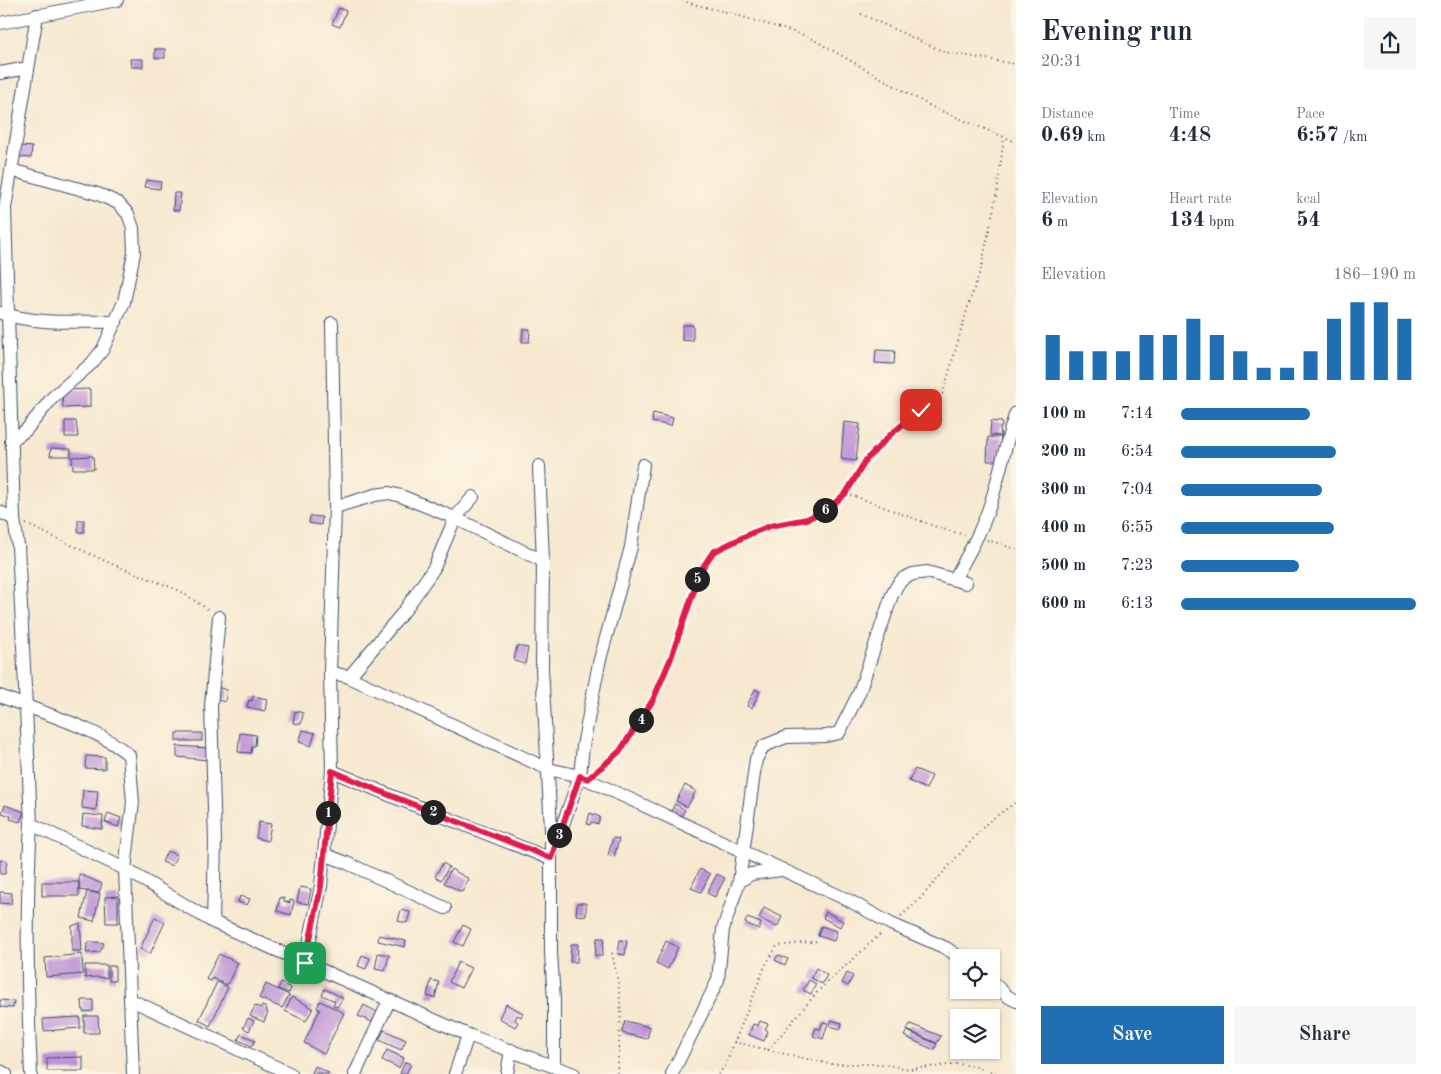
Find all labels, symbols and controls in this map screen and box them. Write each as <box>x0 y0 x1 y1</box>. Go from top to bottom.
button: share <box>1364 17 1416 69</box>
text: Evening run <box>1041 19 1193 47</box>
text: 20:31 <box>1041 54 1083 70</box>
text: Distance <box>1041 107 1094 121</box>
text: Time <box>1169 107 1200 121</box>
text: Pace <box>1296 107 1325 121</box>
text: 0.69 <box>1041 125 1083 146</box>
text: 4:48 <box>1169 125 1211 146</box>
text: 6:57 <box>1296 125 1339 146</box>
text: km <box>1083 130 1106 144</box>
text: /km <box>1339 130 1367 144</box>
text: Elevation <box>1041 192 1098 206</box>
text: Heart rate <box>1169 192 1232 206</box>
text: kcal <box>1296 192 1320 206</box>
text: 6 <box>1041 210 1053 231</box>
text: 134 <box>1169 210 1205 231</box>
text: 54 <box>1296 210 1321 231</box>
text: m <box>1053 215 1068 229</box>
text: bpm <box>1205 215 1235 229</box>
text: Elevation <box>1041 267 1106 283</box>
text: 186–190 m <box>1333 267 1416 283</box>
pin <box>900 389 942 431</box>
icon: check <box>907 396 935 424</box>
text: 100 m <box>1041 406 1086 422</box>
text: 7:14 <box>1121 406 1153 422</box>
text: 200 m <box>1041 444 1086 460</box>
text: 6:54 <box>1121 444 1153 460</box>
text: 300 m <box>1041 482 1086 498</box>
text: 7:04 <box>1121 482 1153 498</box>
pin: 6 <box>812 498 838 522</box>
text: 6 <box>821 503 830 517</box>
text: 400 m <box>1041 520 1086 536</box>
text: 6:55 <box>1121 520 1153 536</box>
text: 500 m <box>1041 558 1086 574</box>
text: 7:23 <box>1121 558 1153 574</box>
pin: 5 <box>684 566 710 592</box>
text: 5 <box>693 572 702 586</box>
text: 600 m <box>1041 596 1086 612</box>
text: 6:13 <box>1121 596 1153 612</box>
pin: 4 <box>628 708 654 732</box>
text: 4 <box>637 713 646 727</box>
pin: 1 <box>316 800 340 826</box>
pin: 2 <box>420 800 446 824</box>
text: 2 <box>429 805 438 819</box>
text: 1 <box>324 806 333 820</box>
pin: 3 <box>546 822 572 848</box>
text: 3 <box>555 828 564 842</box>
pin <box>284 942 326 984</box>
icon: arrive <box>291 949 319 977</box>
map controls <box>950 949 1000 1059</box>
button: locate <box>950 949 1000 999</box>
button: Save <box>1041 1006 1224 1064</box>
button: Share <box>1234 1006 1416 1064</box>
button: layers <box>950 1009 1000 1059</box>

